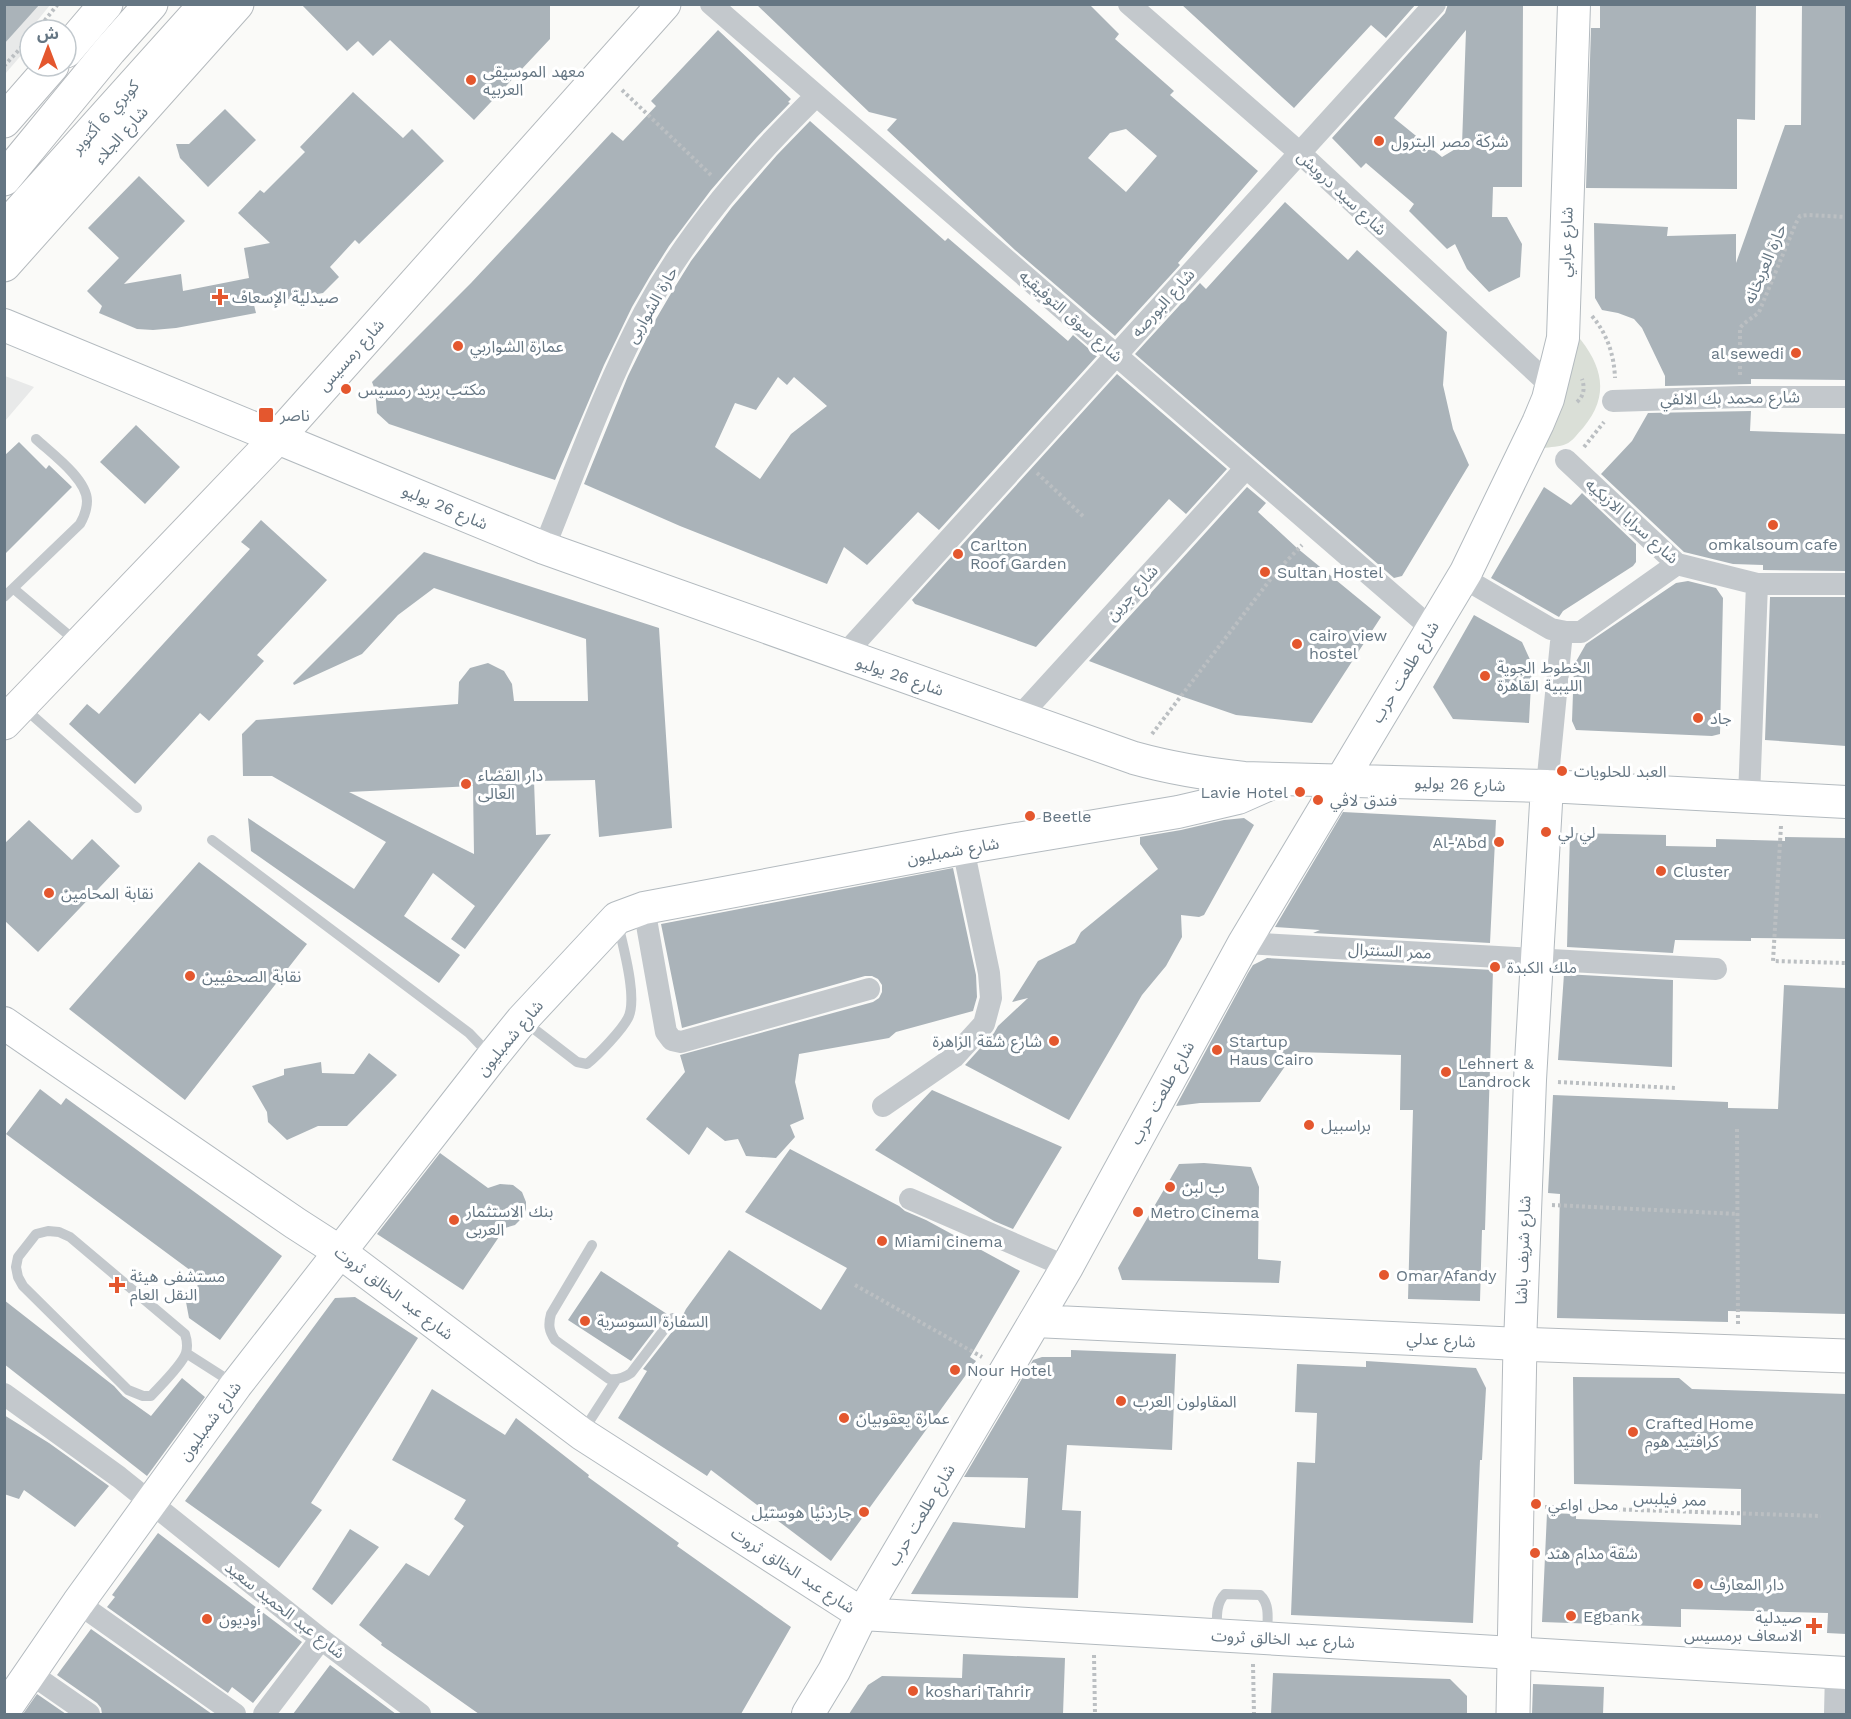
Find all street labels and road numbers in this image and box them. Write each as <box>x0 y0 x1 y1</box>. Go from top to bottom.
street label: كوبري 6 أكتوبر <box>66 76 145 160</box>
street label: شارع الجلاء <box>90 102 154 170</box>
street label: شارع سيد درويش <box>1291 147 1390 241</box>
street label: شارع عرابي <box>1555 206 1580 278</box>
street label: حارة العربخانه <box>1740 221 1790 307</box>
street label: حارة الشواربى <box>622 263 682 347</box>
street label: شارع البورصه <box>1127 265 1201 343</box>
street label: شارع سوق التوفيقيه <box>1013 266 1127 368</box>
street label: شارع رمسيس <box>314 315 390 397</box>
street label: شارع محمد بك الالفي <box>1660 387 1800 412</box>
street label: شارع سرايا الازبكيه <box>1580 474 1682 570</box>
street label: شارع 26 يوليو <box>398 480 491 536</box>
street label: شارع جرين <box>1102 561 1164 627</box>
street label: شارع طلعت حرب <box>1367 618 1445 728</box>
street label: شارع 26 يوليو <box>853 652 946 703</box>
street label: شارع 26 يوليو <box>1414 773 1506 798</box>
street label: شارع شمبليون <box>905 834 1001 871</box>
street label: ممر السنترال <box>1348 939 1432 964</box>
street label: شارع شمبليون <box>473 996 550 1082</box>
street label: شارع طلعت حرب <box>1126 1038 1201 1149</box>
street label: شارع شريف باشا <box>1512 1195 1537 1305</box>
street label: شارع عبد الخالق ثروت <box>329 1242 457 1346</box>
street label: شارع عدلي <box>1406 1329 1476 1354</box>
street label: شارع شمبليون <box>175 1378 248 1466</box>
street label: شارع طلعت حرب <box>883 1461 961 1571</box>
street label: ممر فيلبس <box>1633 1488 1707 1510</box>
street label: شارع عبد الخالق ثروت <box>726 1523 858 1620</box>
street label: شارع عبد الحميد سعيد <box>219 1557 349 1665</box>
street label: شارع عبد الخالق ثروت <box>1211 1626 1355 1655</box>

